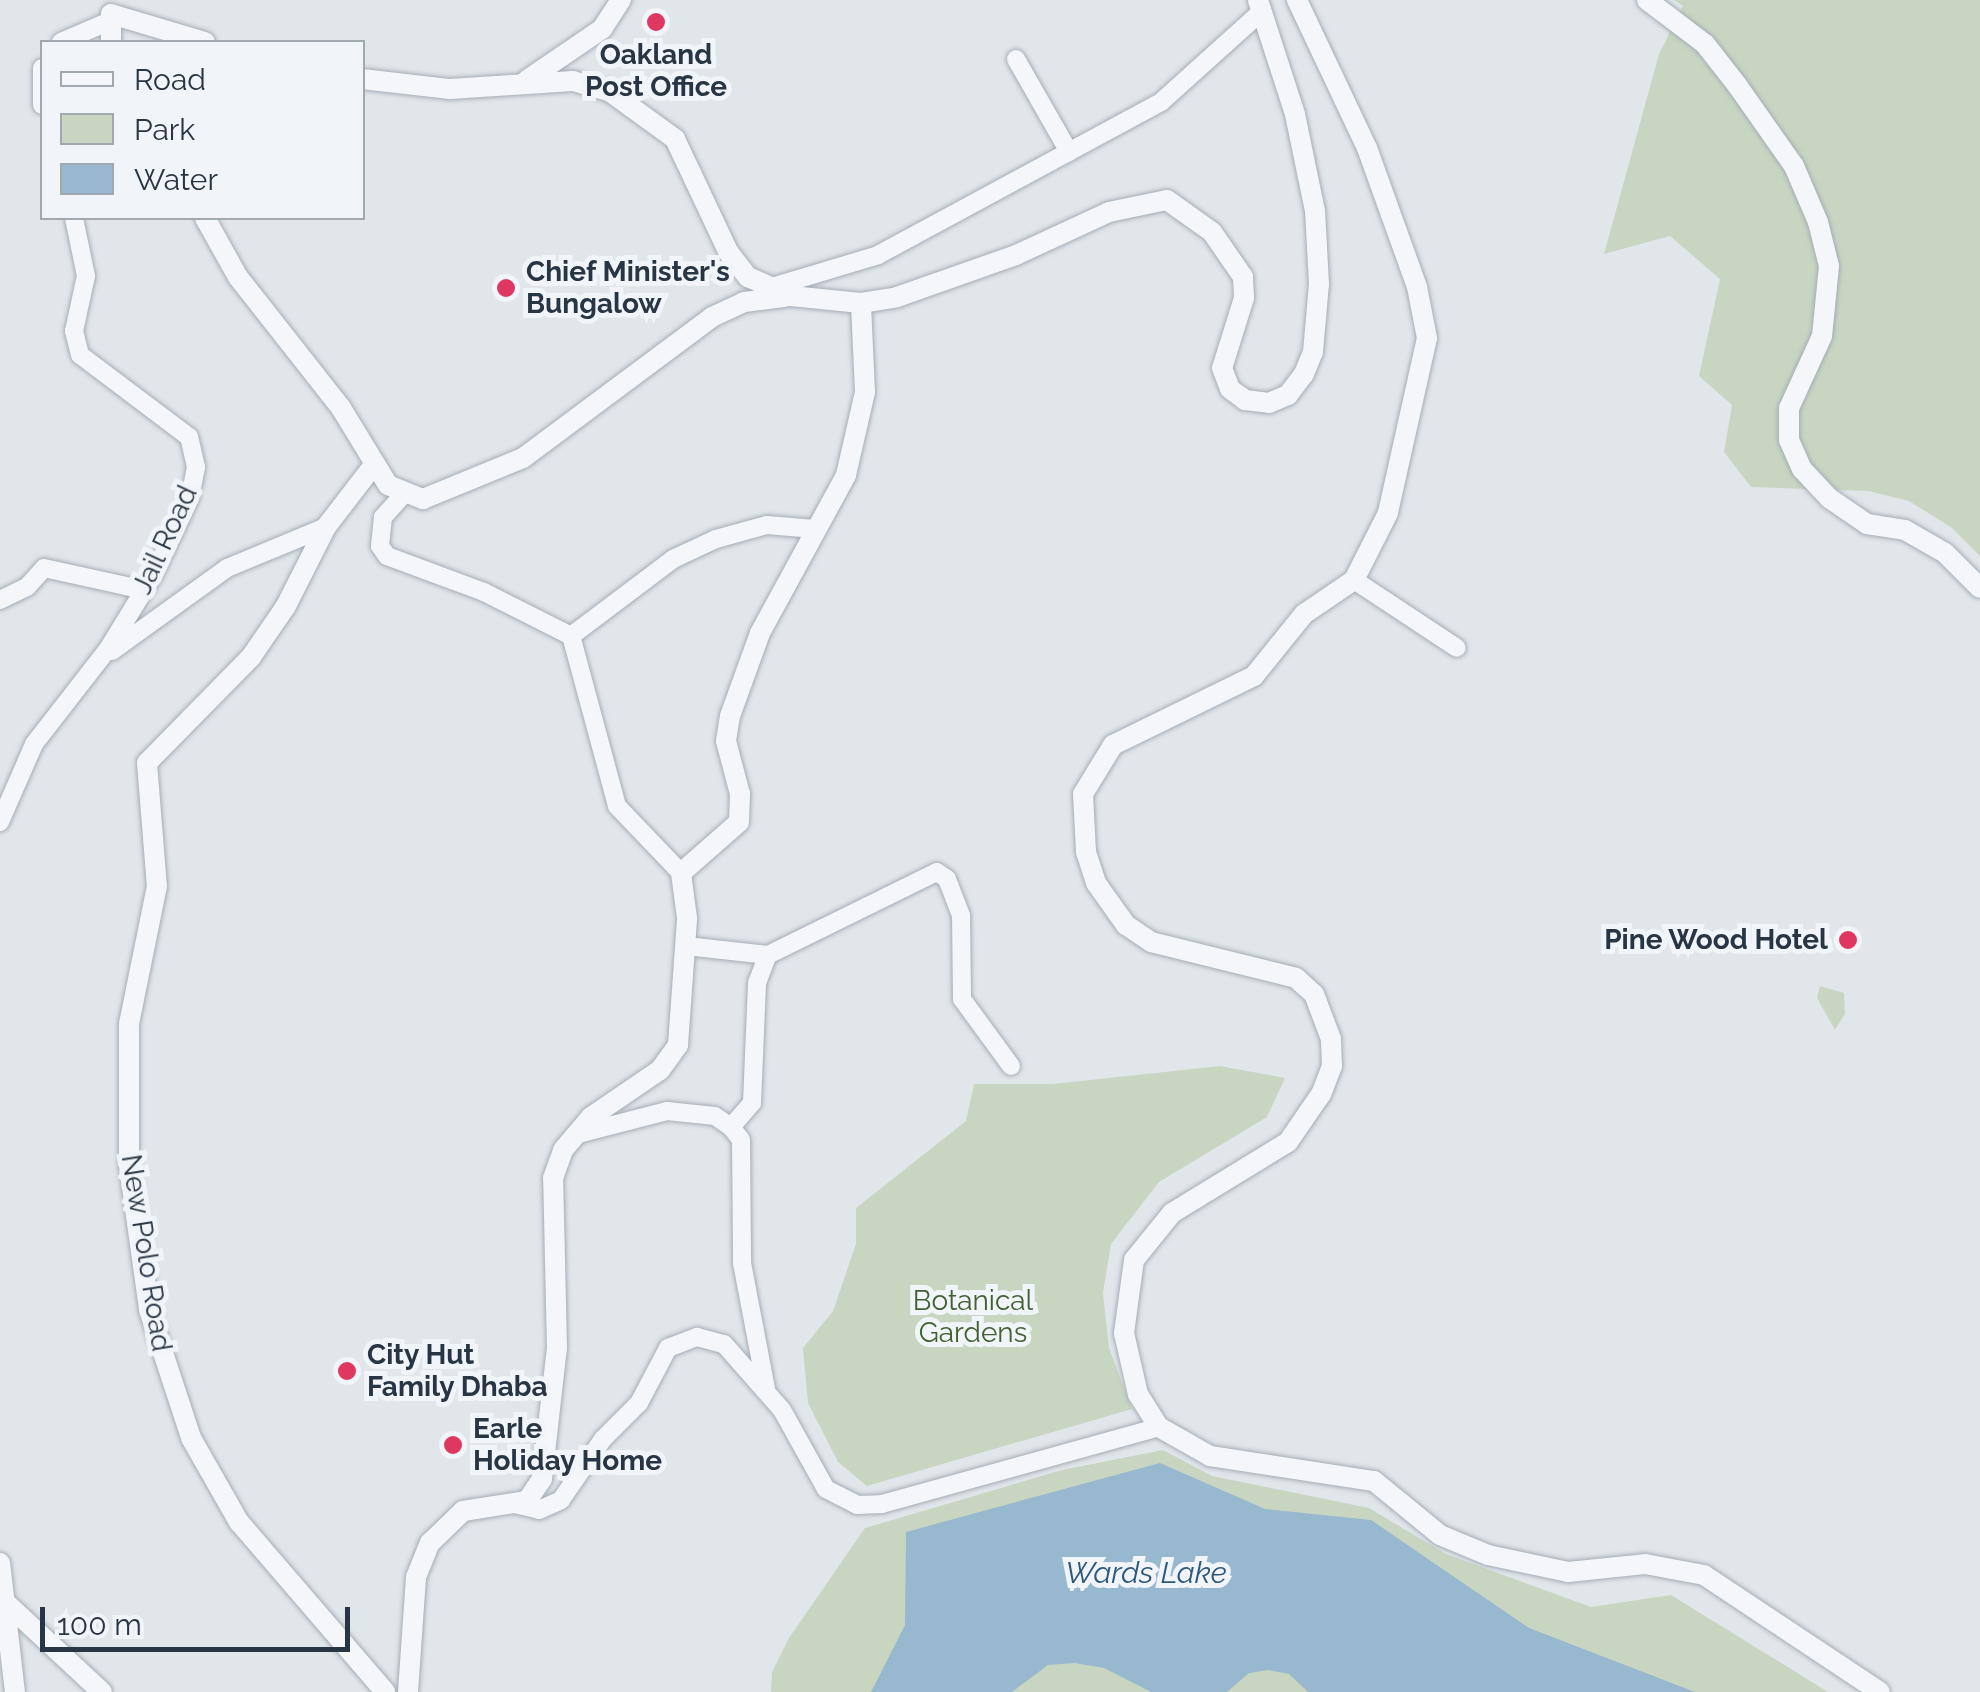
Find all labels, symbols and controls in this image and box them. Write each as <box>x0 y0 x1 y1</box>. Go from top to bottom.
marker: Oakland Post Office <box>645 11 667 33</box>
place label: Oakland Post Office <box>585 38 727 104</box>
legend <box>40 40 365 220</box>
text: Road <box>134 62 206 97</box>
text: Park <box>134 112 195 147</box>
text: Water <box>134 162 218 197</box>
place label: Chief Minister's Bungalow <box>526 255 731 321</box>
marker: Chief Minister's Bungalow <box>495 277 517 299</box>
street label: Jail Road <box>125 480 205 600</box>
place label: Pine Wood Hotel <box>1603 923 1828 957</box>
marker: Pine Wood Hotel <box>1837 929 1859 951</box>
street label: New Polo Road <box>114 1152 178 1354</box>
park label: Botanical Gardens <box>913 1284 1033 1350</box>
place label: City Hut Family Dhaba <box>367 1338 548 1404</box>
marker: City Hut Family Dhaba <box>336 1360 358 1382</box>
place label: Earle Holiday Home <box>473 1412 663 1478</box>
marker: Earle Holiday Home <box>442 1434 464 1456</box>
water label: Wards Lake <box>1065 1555 1227 1591</box>
scale bar <box>45 1587 355 1649</box>
text: 100 m <box>57 1607 142 1642</box>

